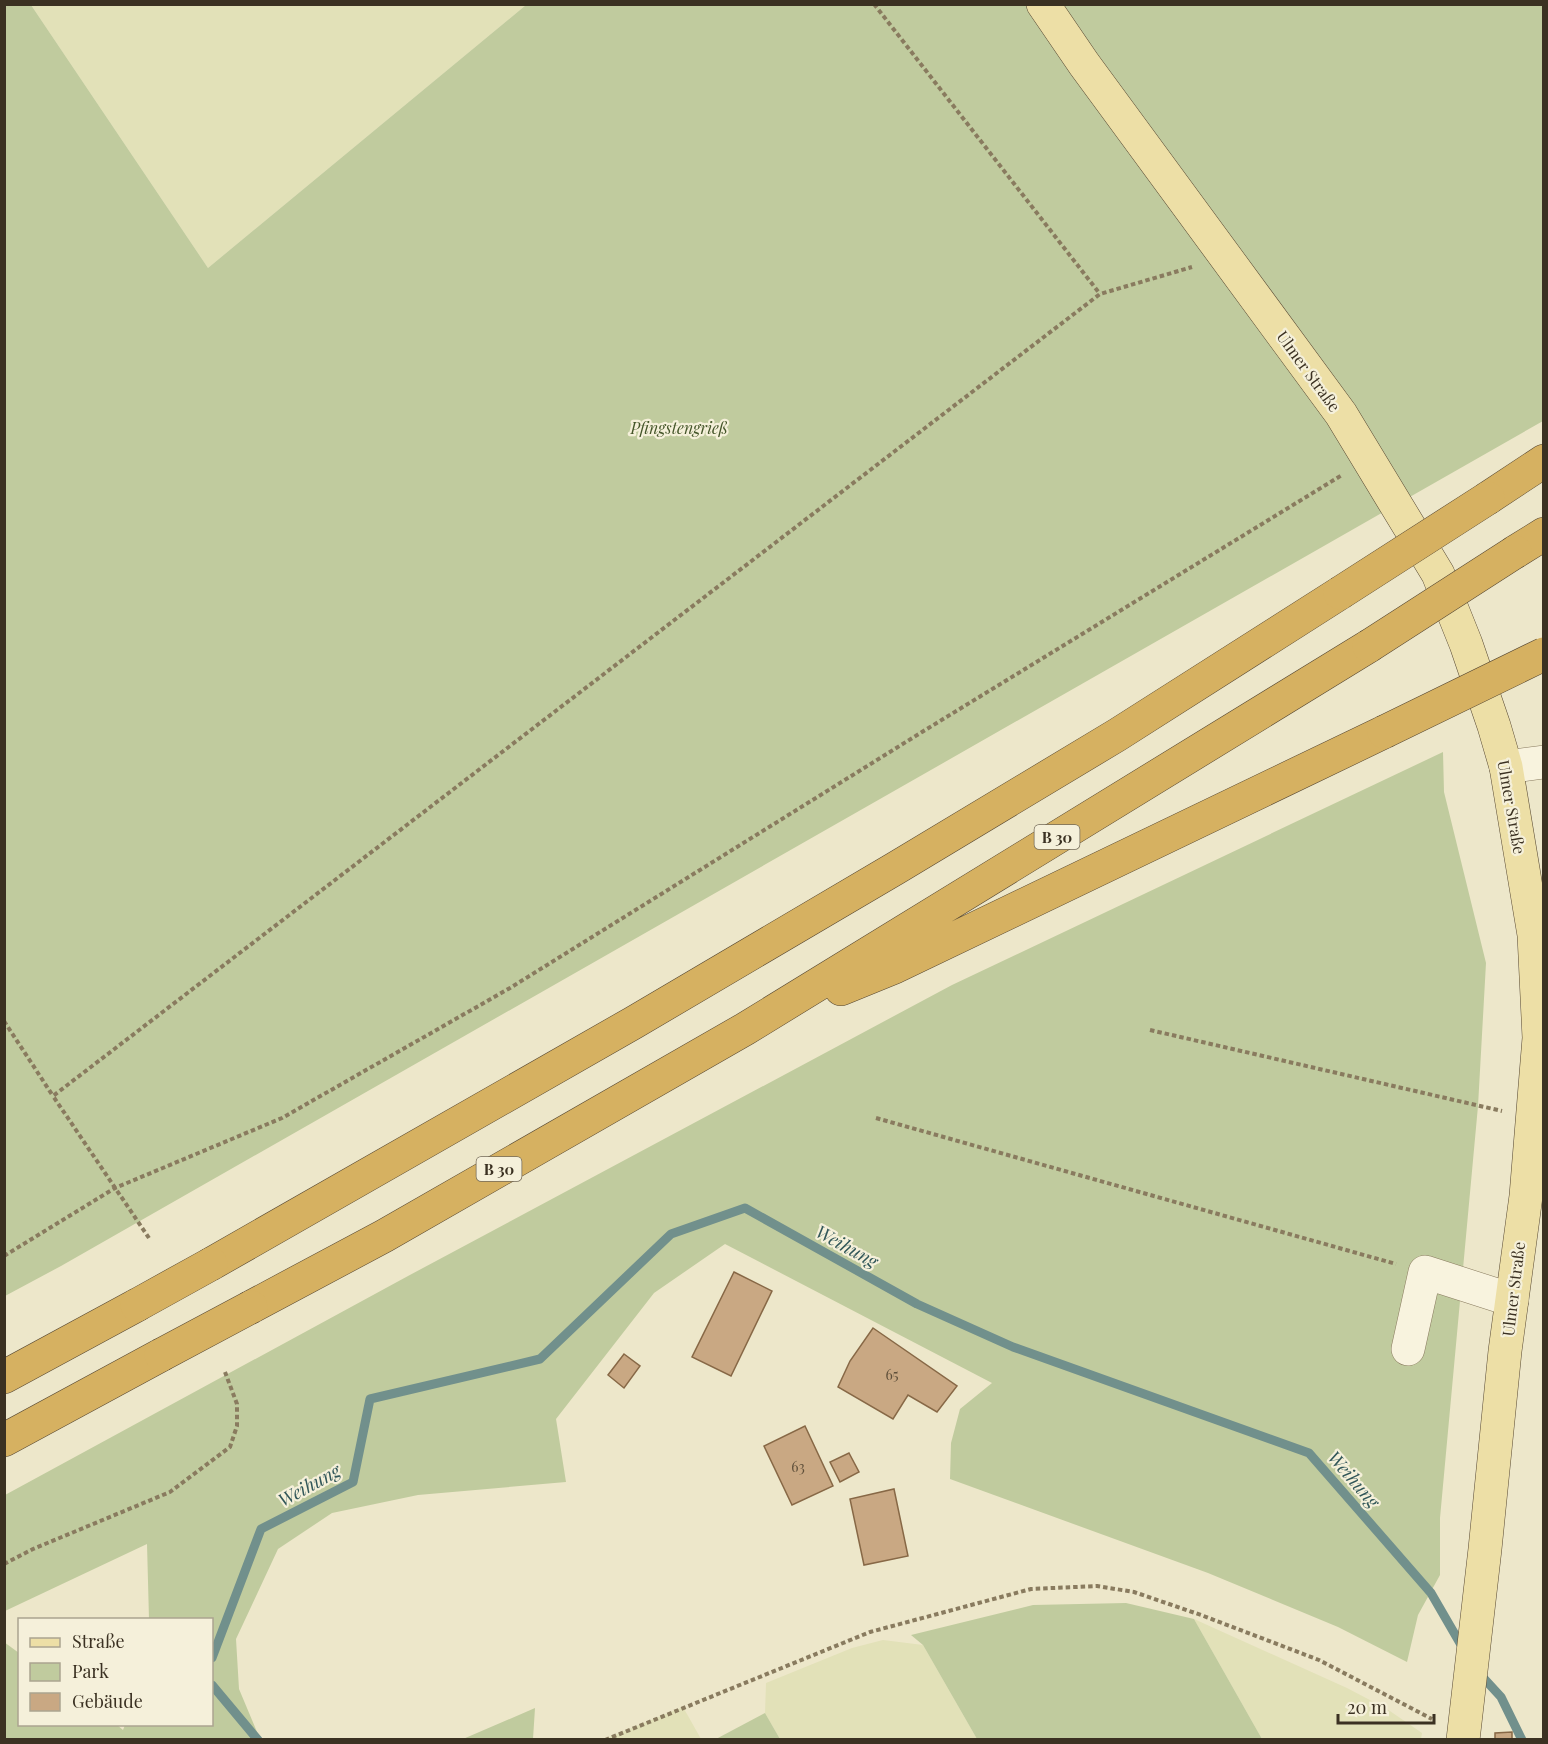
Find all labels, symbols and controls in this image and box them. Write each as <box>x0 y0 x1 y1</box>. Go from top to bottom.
street label: Ulmer Straße <box>1273 326 1345 416</box>
park label: Pfingstengrieß <box>629 417 728 438</box>
street label: Ulmer Straße <box>1493 758 1531 856</box>
road number: B 30 <box>1034 825 1080 849</box>
road number: B 30 <box>476 1157 522 1181</box>
water label: Weihung <box>812 1219 884 1274</box>
street label: Ulmer Straße <box>1497 1240 1529 1338</box>
house number: 65 <box>885 1365 899 1384</box>
water label: Weihung <box>1323 1446 1386 1514</box>
water label: Weihung <box>274 1457 346 1512</box>
house number: 63 <box>791 1457 805 1476</box>
legend <box>18 1618 213 1726</box>
text: Straße <box>72 1629 125 1653</box>
text: Park <box>72 1659 109 1683</box>
scale bar <box>1338 1687 1434 1725</box>
text: Gebäude <box>72 1689 143 1713</box>
text: 20 m <box>1347 1695 1387 1719</box>

